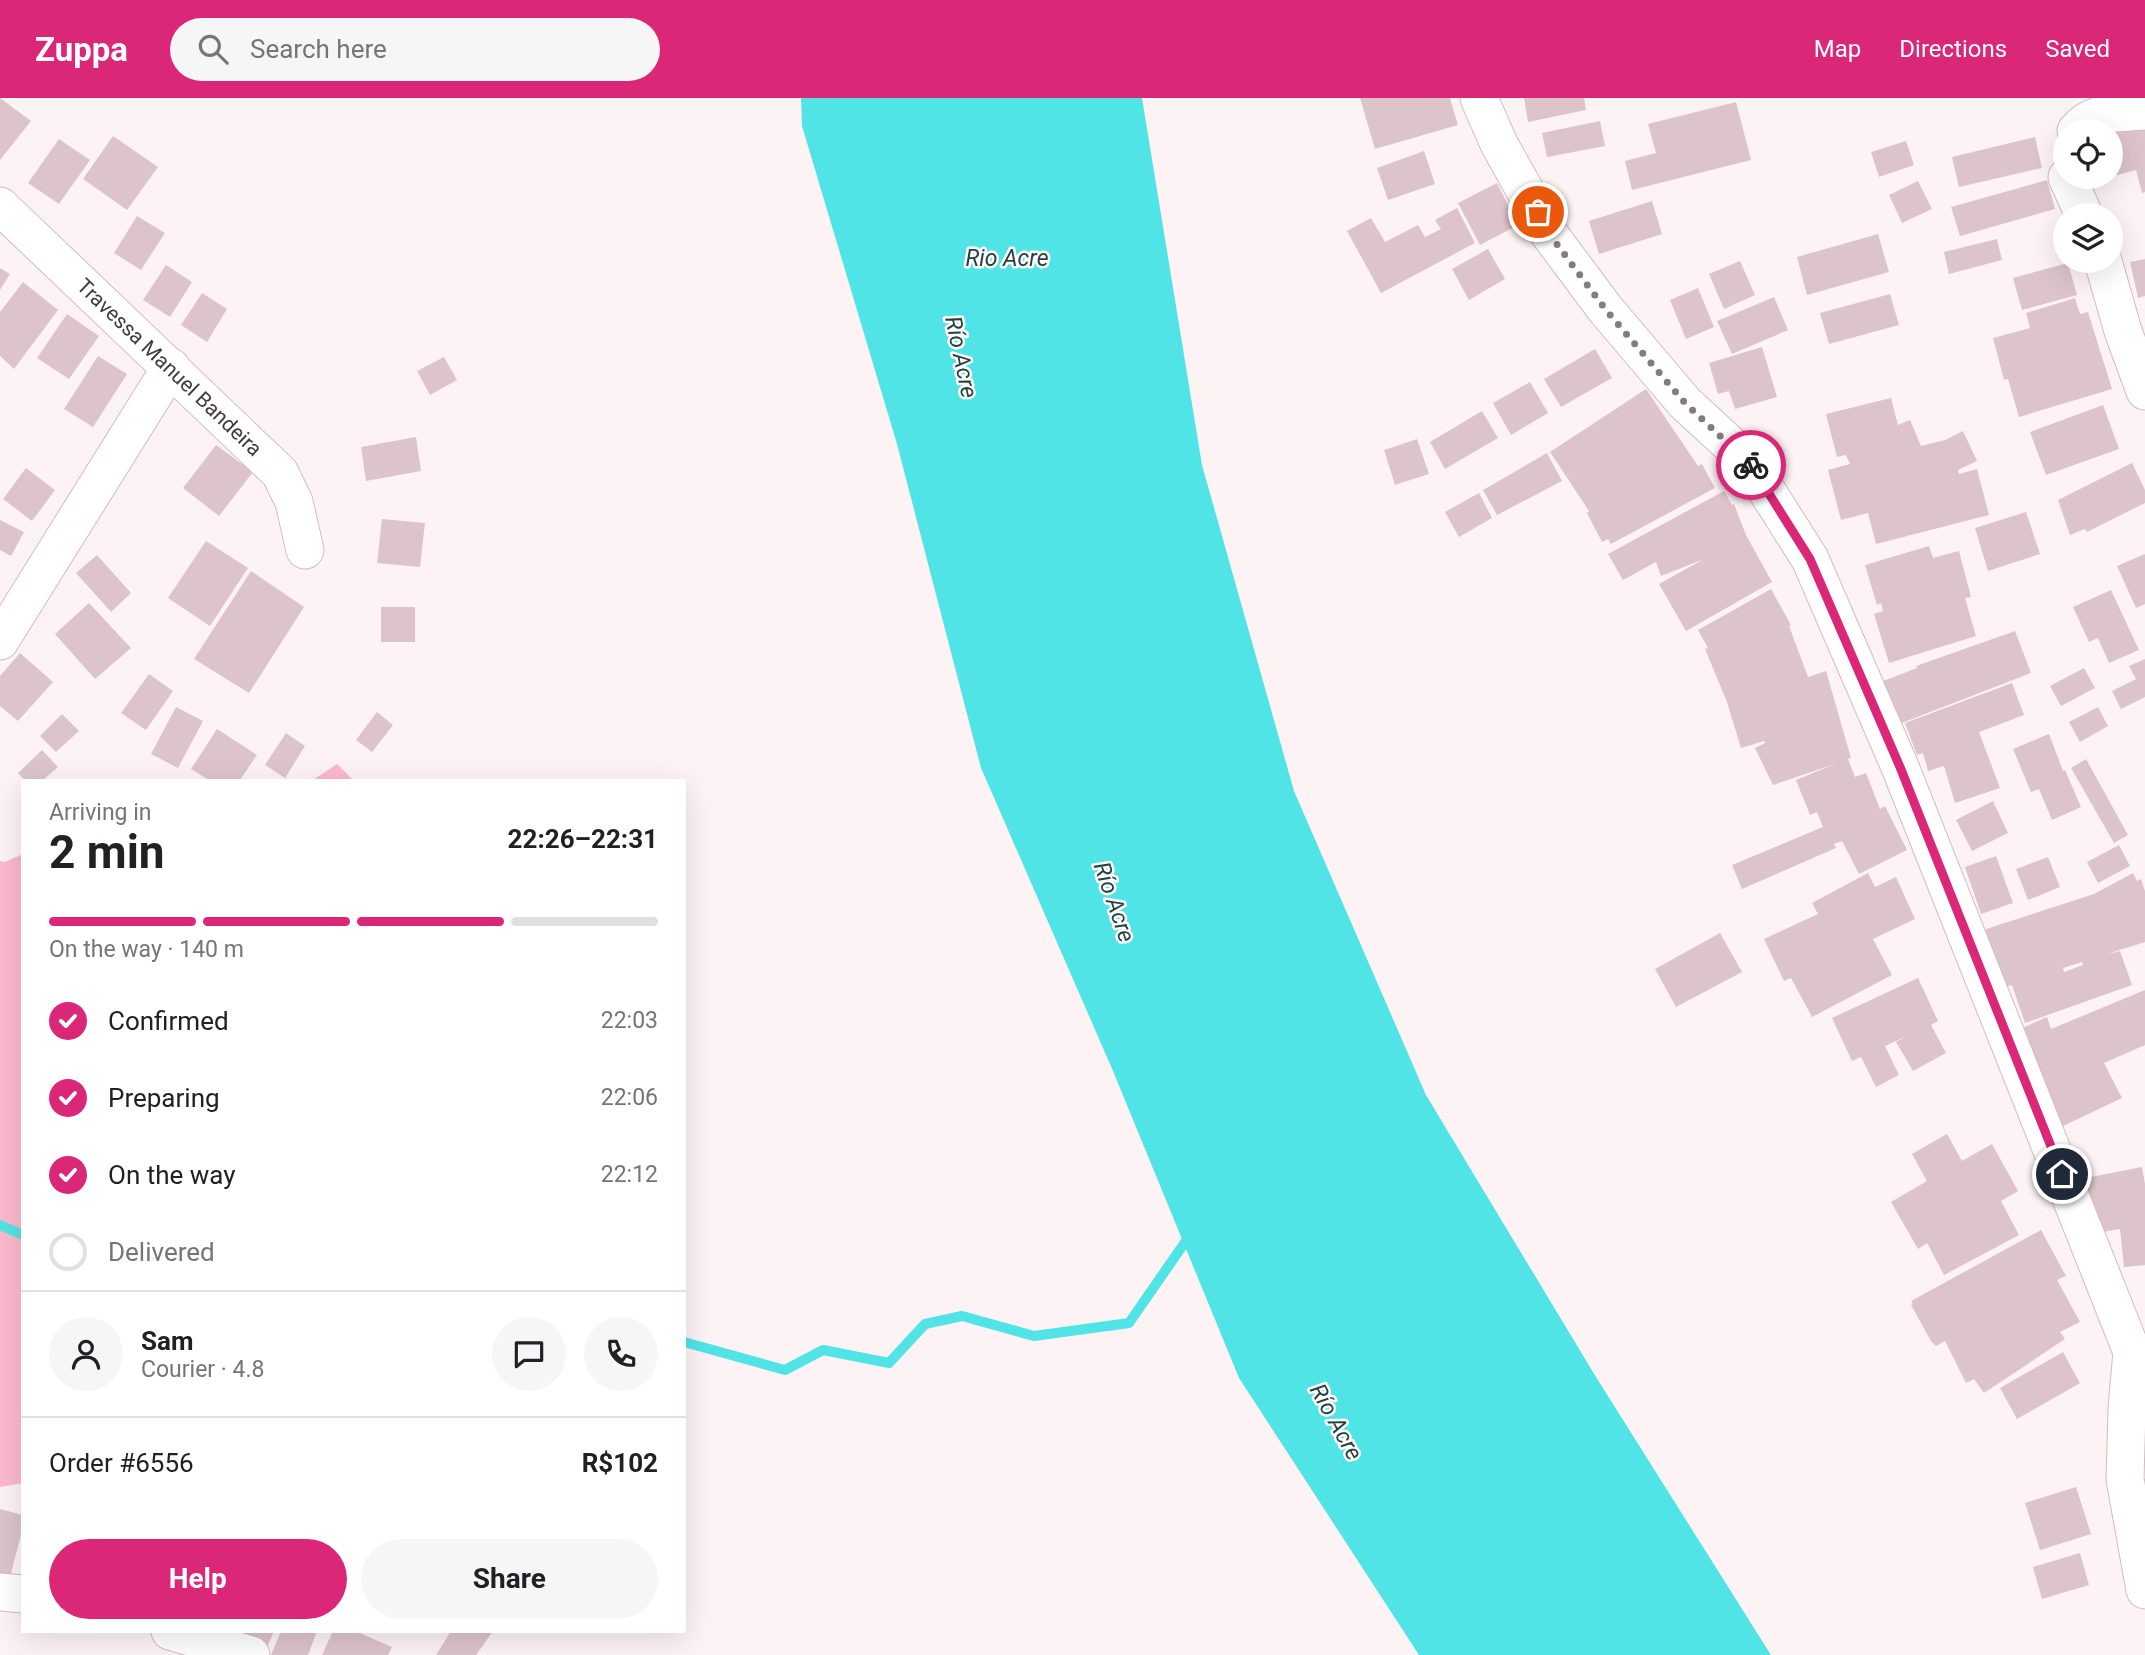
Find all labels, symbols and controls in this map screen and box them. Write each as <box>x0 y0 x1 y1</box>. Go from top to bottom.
search box <box>170 18 660 81</box>
text: Zuppa <box>35 30 128 69</box>
icon: search <box>194 30 232 68</box>
text: Search here <box>250 34 387 64</box>
text: Map <box>1814 35 1861 63</box>
text: Directions <box>1899 35 2007 63</box>
text: Saved <box>2045 35 2110 63</box>
map controls <box>2053 119 2123 273</box>
button: locate <box>2053 119 2123 189</box>
pin <box>1508 182 1568 242</box>
icon: bag <box>1519 193 1557 231</box>
button: layers <box>2053 203 2123 273</box>
water label: Rio Acre <box>966 245 1049 272</box>
street label: Travessa Manuel Bandeira <box>72 274 267 461</box>
water label: Río Acre <box>939 314 983 401</box>
courier <box>1716 430 1786 500</box>
icon: bike <box>1732 446 1770 484</box>
text: Arriving in <box>49 799 152 826</box>
text: 22:26–22:31 <box>508 824 658 854</box>
text: 2 min <box>49 825 165 879</box>
water label: Río Acre <box>1088 858 1140 946</box>
text: On the way · 140 m <box>49 936 244 963</box>
icon: check <box>49 1002 87 1040</box>
text: Confirmed <box>108 1006 229 1036</box>
text: 22:03 <box>601 1007 658 1034</box>
icon: check <box>49 1079 87 1117</box>
text: Preparing <box>108 1083 220 1113</box>
text: 22:06 <box>601 1084 658 1111</box>
pin <box>2032 1144 2092 1204</box>
icon: home <box>2043 1155 2081 1193</box>
icon: check <box>49 1156 87 1194</box>
text: On the way <box>108 1160 236 1190</box>
text: 22:12 <box>601 1161 658 1188</box>
text: Delivered <box>108 1237 215 1267</box>
button: person <box>49 1317 123 1391</box>
button: chat <box>492 1317 566 1391</box>
button: phone <box>584 1317 658 1391</box>
text: Sam <box>141 1326 193 1356</box>
text: Courier · 4.8 <box>141 1356 264 1383</box>
water label: Río Acre <box>1304 1379 1368 1465</box>
text: Order #6556 <box>49 1448 194 1478</box>
text: R$102 <box>582 1448 658 1478</box>
button: Help <box>49 1539 347 1619</box>
button: Share <box>361 1539 658 1619</box>

